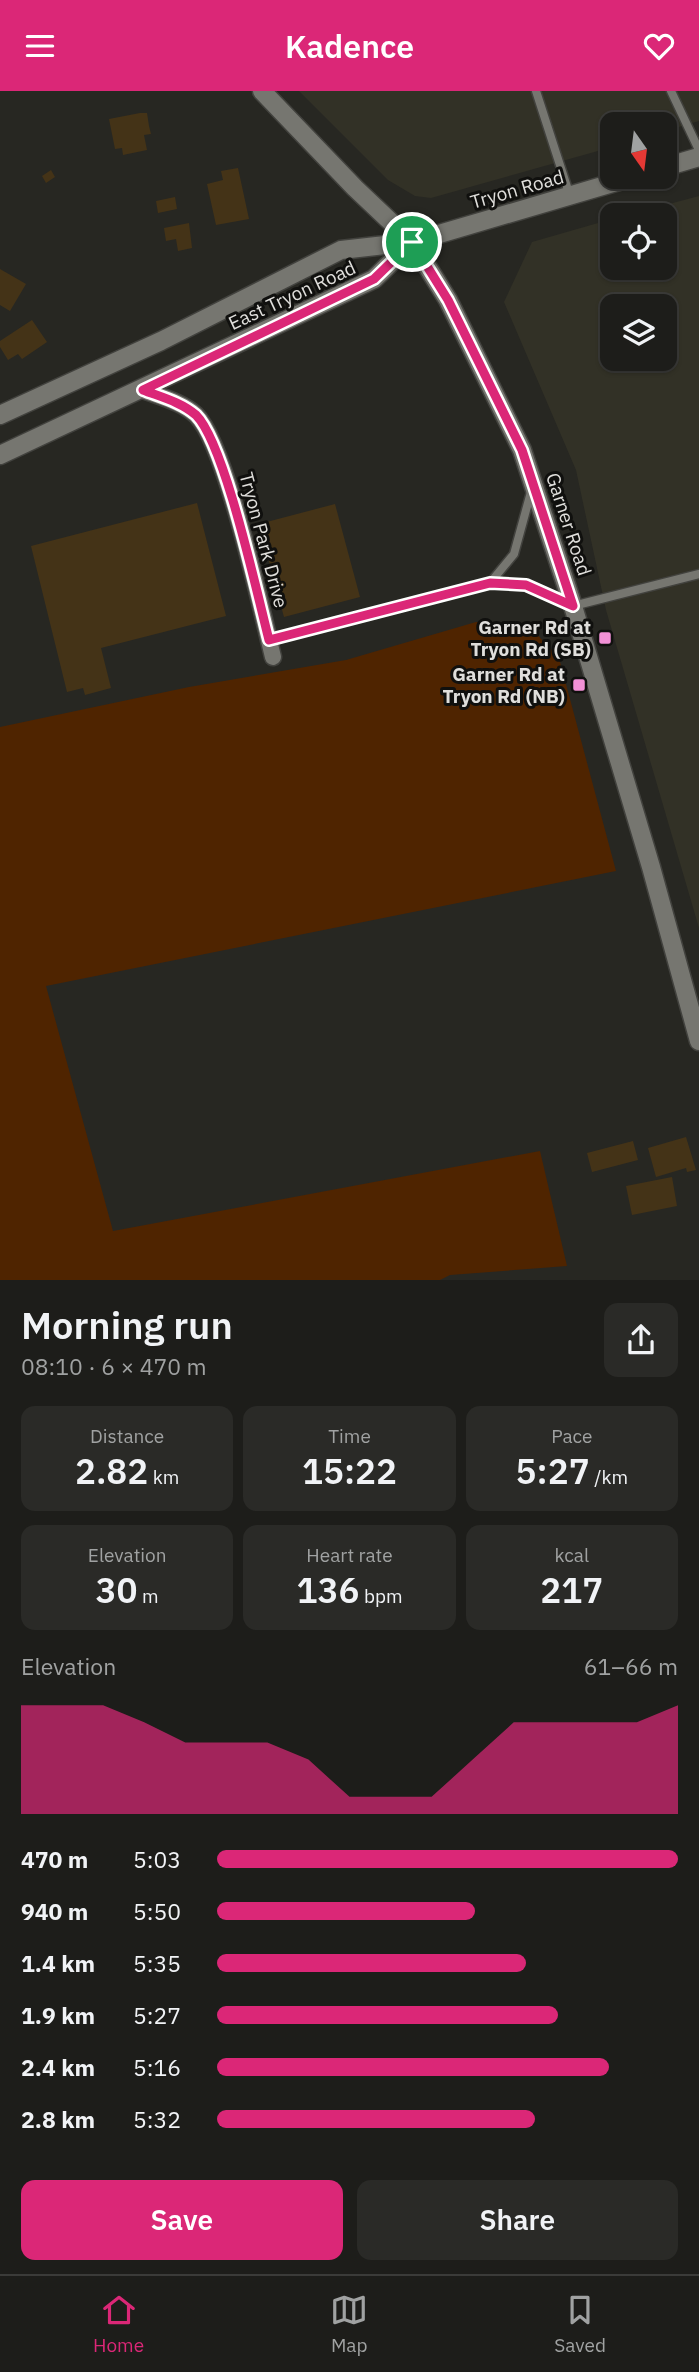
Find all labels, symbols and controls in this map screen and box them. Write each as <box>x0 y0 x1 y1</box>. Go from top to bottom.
text: Kadence <box>285 25 414 67</box>
icon: menu <box>21 27 59 65</box>
icon: heart <box>640 27 678 65</box>
north arrow <box>600 112 677 189</box>
map controls <box>600 112 677 371</box>
street label: Tryon Road <box>467 164 567 214</box>
button: locate <box>600 203 677 280</box>
pin <box>382 212 442 272</box>
icon: arrive <box>393 223 431 261</box>
street label: East Tryon Road <box>225 255 359 335</box>
button: layers <box>600 294 677 371</box>
street label: Tryon Park Drive <box>234 470 294 610</box>
street label: Garner Road <box>541 470 597 578</box>
place label: Garner Rd at Tryon Rd (SB) <box>471 615 591 661</box>
marker: Garner Rd at Tryon Rd (SB) <box>597 630 613 646</box>
place label: Garner Rd at Tryon Rd (NB) <box>443 662 565 708</box>
marker: Garner Rd at Tryon Rd (NB) <box>571 677 587 693</box>
text: Morning run <box>21 1300 233 1349</box>
button: share <box>604 1303 678 1377</box>
text: 08:10 · 6 × 470 m <box>21 1351 207 1381</box>
text: Distance <box>90 1424 164 1448</box>
text: Time <box>328 1424 371 1448</box>
text: Pace <box>551 1424 593 1448</box>
text: 2.82 <box>75 1448 148 1494</box>
text: 15:22 <box>302 1448 397 1494</box>
text: 5:27 <box>516 1448 590 1494</box>
text: km <box>148 1465 179 1489</box>
text: /km <box>590 1465 628 1489</box>
text: Elevation <box>88 1543 167 1567</box>
text: Heart rate <box>306 1543 393 1567</box>
text: kcal <box>555 1543 589 1567</box>
text: 30 <box>96 1567 138 1613</box>
text: 136 <box>296 1567 359 1613</box>
text: 217 <box>540 1567 603 1613</box>
text: m <box>138 1584 159 1608</box>
text: bpm <box>359 1584 403 1608</box>
text: Elevation <box>21 1651 116 1681</box>
text: 61–66 m <box>584 1651 678 1681</box>
text: 470 m <box>21 1844 88 1874</box>
text: 5:03 <box>133 1844 181 1874</box>
text: 940 m <box>21 1896 88 1926</box>
text: 5:50 <box>133 1896 181 1926</box>
text: 1.4 km <box>21 1948 95 1978</box>
text: 5:35 <box>133 1948 181 1978</box>
text: 1.9 km <box>21 2000 95 2030</box>
text: 5:27 <box>133 2000 181 2030</box>
text: 2.4 km <box>21 2052 95 2082</box>
text: 5:16 <box>133 2052 181 2082</box>
text: 2.8 km <box>21 2104 95 2134</box>
text: 5:32 <box>133 2104 181 2134</box>
button: Save <box>21 2180 343 2260</box>
button: Share <box>357 2180 678 2260</box>
tab: Home <box>93 2291 144 2357</box>
tab: Map <box>330 2291 368 2357</box>
tab: Saved <box>554 2291 606 2357</box>

